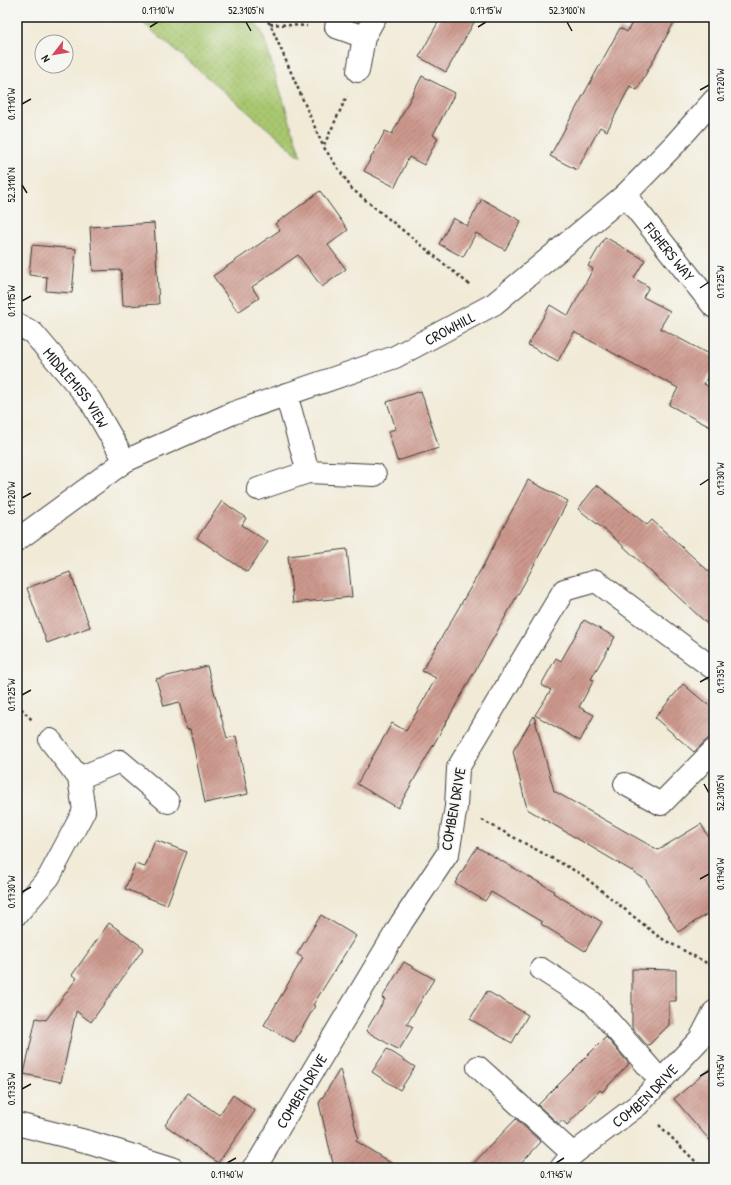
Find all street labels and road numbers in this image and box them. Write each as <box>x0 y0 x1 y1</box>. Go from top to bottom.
street label: FISHERS WAY <box>639 217 700 286</box>
street label: CROWHILL <box>420 306 479 350</box>
street label: MIDDLEMISS VIEW <box>39 342 114 432</box>
street label: COMBEN DRIVE <box>435 766 471 852</box>
street label: COMBEN DRIVE <box>270 1049 332 1132</box>
street label: COMBEN DRIVE <box>607 1059 682 1132</box>

